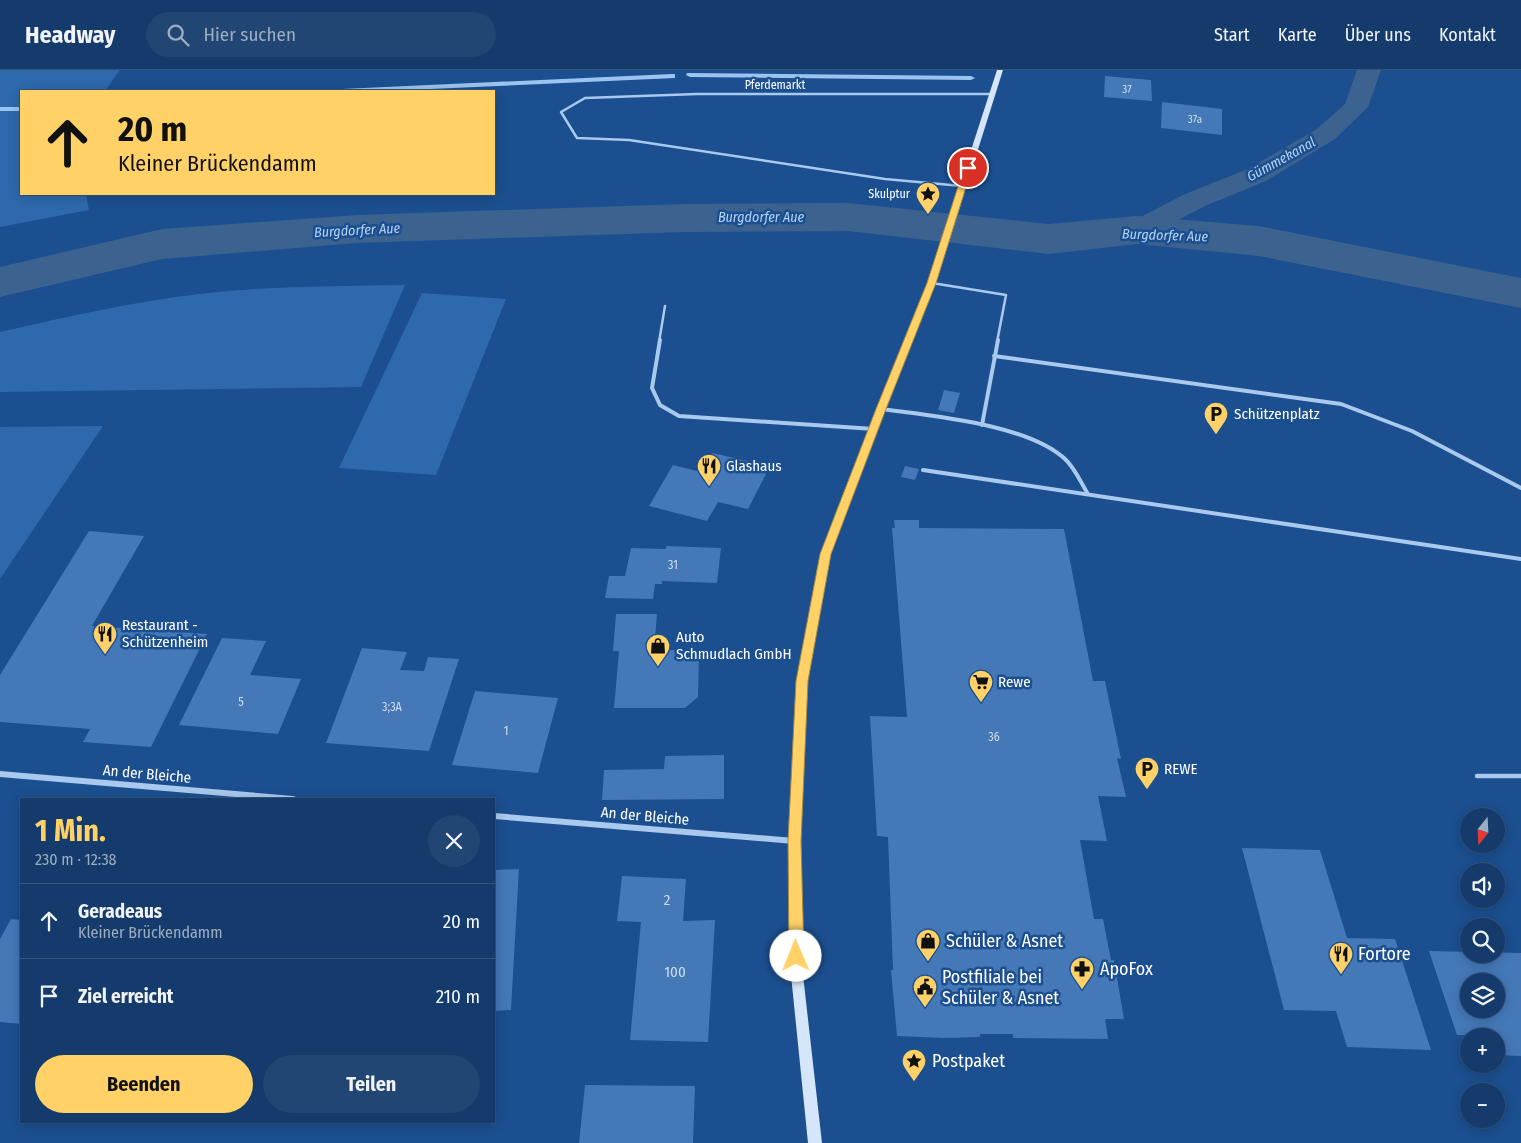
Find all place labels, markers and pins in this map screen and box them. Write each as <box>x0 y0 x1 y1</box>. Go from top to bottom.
pin <box>947 147 989 189</box>
place icon: Skulptur <box>915 181 941 215</box>
place label: Skulptur <box>868 187 911 201</box>
parking icon: Schützenplatz <box>1203 401 1229 435</box>
place label: Schützenplatz <box>1234 405 1320 423</box>
restaurant icon: Glashaus <box>696 453 722 487</box>
place label: Glashaus <box>726 457 782 475</box>
place label: Restaurant - Schützenheim <box>122 616 208 651</box>
restaurant icon: Restaurant - Schützenheim <box>92 621 118 655</box>
place label: Auto Schmudlach GmbH <box>676 628 791 663</box>
shop icon: Auto Schmudlach GmbH <box>645 633 671 667</box>
supermarket icon: Rewe <box>968 669 994 703</box>
place label: Rewe <box>998 673 1031 691</box>
parking icon: REWE <box>1134 756 1160 790</box>
place label: REWE <box>1164 760 1197 778</box>
shop icon: Schüler & Asnet <box>915 928 941 962</box>
place label: Schüler & Asnet <box>946 930 1063 952</box>
restaurant icon: Fortore <box>1328 941 1354 975</box>
place label: Fortore <box>1358 943 1411 965</box>
pharmacy icon: ApoFox <box>1069 956 1095 990</box>
place label: ApoFox <box>1100 958 1153 980</box>
place label: Postfiliale bei Schüler & Asnet <box>942 966 1059 1009</box>
public building icon: Postfiliale bei Schüler & Asnet <box>912 974 938 1008</box>
place icon: Postpaket <box>901 1048 927 1082</box>
place label: Postpaket <box>932 1050 1005 1072</box>

